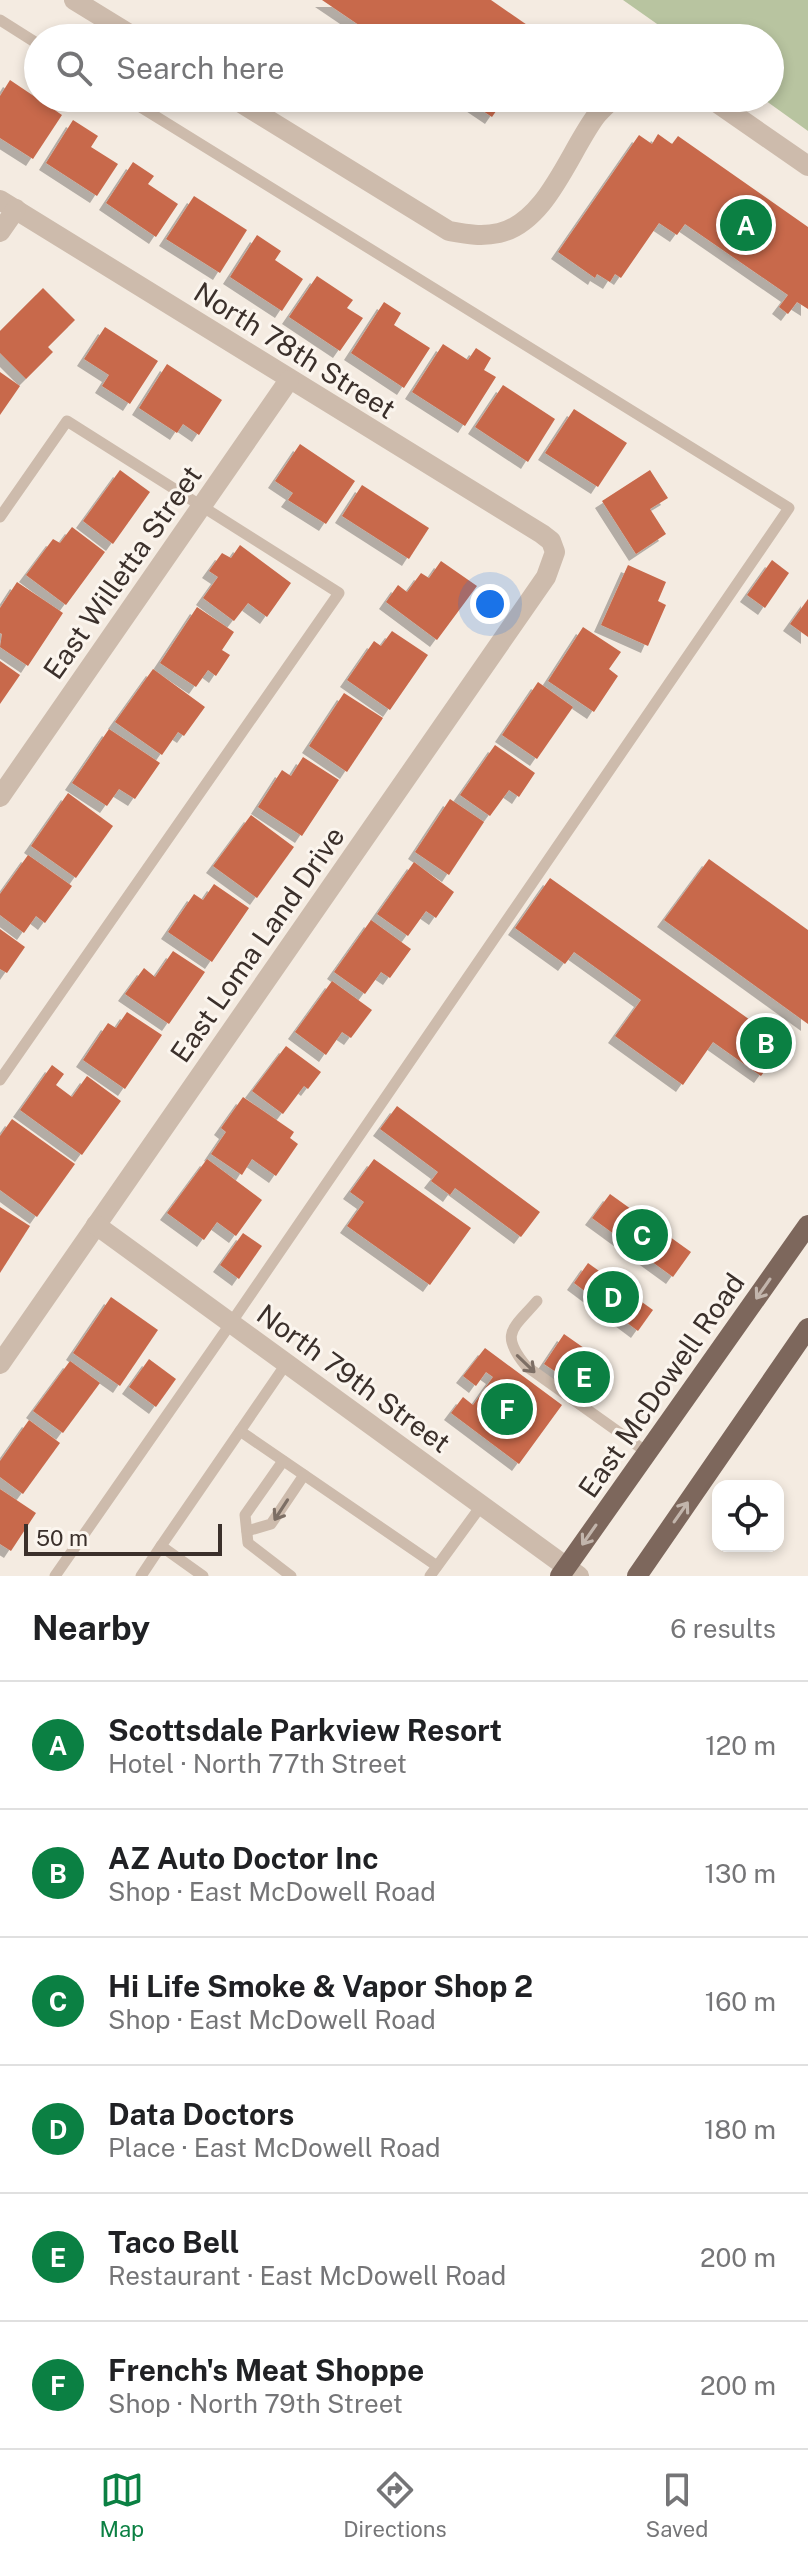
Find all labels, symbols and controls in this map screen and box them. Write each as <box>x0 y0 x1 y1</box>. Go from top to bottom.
search box <box>24 24 784 112</box>
icon: search <box>52 46 96 90</box>
text: Search here <box>116 50 284 86</box>
pin: A <box>720 195 772 255</box>
street label: North 78th Street <box>188 275 402 425</box>
street label: East Willetta Street <box>36 459 208 685</box>
your location <box>470 584 510 624</box>
street label: East Loma Land Drive <box>163 820 351 1068</box>
pin: B <box>740 1013 792 1073</box>
pin: C <box>616 1205 668 1265</box>
street label: East McDowell Road <box>571 1266 751 1504</box>
pin: D <box>587 1267 639 1327</box>
one-way arrow <box>755 1278 772 1299</box>
street label: North 79th Street <box>251 1297 457 1459</box>
pin: E <box>558 1347 610 1407</box>
one-way arrow <box>516 1354 536 1373</box>
pin: F <box>481 1379 533 1439</box>
map controls <box>712 1480 784 1552</box>
button: locate <box>712 1480 784 1552</box>
one-way arrow <box>272 1498 288 1521</box>
one-way arrow <box>673 1501 689 1523</box>
scale bar <box>24 1520 222 1556</box>
one-way arrow <box>581 1524 597 1546</box>
text: 50 m <box>36 1525 88 1551</box>
text: Nearby <box>32 1608 150 1648</box>
text: 6 results <box>670 1613 776 1644</box>
text: Scottsdale Parkview Resort <box>108 1712 502 1748</box>
text: A <box>49 1730 67 1761</box>
text: 120 m <box>705 1730 776 1761</box>
text: Hotel · North 77th Street <box>108 1748 407 1779</box>
text: AZ Auto Doctor Inc <box>108 1840 379 1876</box>
text: B <box>49 1858 67 1889</box>
text: 130 m <box>704 1858 776 1889</box>
text: Shop · East McDowell Road <box>108 1876 436 1907</box>
text: Hi Life Smoke & Vapor Shop 2 <box>108 1968 533 2004</box>
text: C <box>49 1986 67 2017</box>
text: 160 m <box>705 1986 776 2017</box>
text: Shop · East McDowell Road <box>108 2004 436 2035</box>
text: Data Doctors <box>108 2096 294 2132</box>
text: D <box>49 2114 67 2145</box>
text: 180 m <box>704 2114 776 2145</box>
text: Place · East McDowell Road <box>108 2132 441 2163</box>
text: Taco Bell <box>108 2224 239 2260</box>
text: E <box>50 2242 66 2273</box>
text: 200 m <box>700 2242 776 2273</box>
text: Restaurant · East McDowell Road <box>108 2260 506 2291</box>
text: French's Meat Shoppe <box>108 2352 424 2388</box>
text: F <box>50 2370 66 2401</box>
text: 200 m <box>700 2370 776 2401</box>
text: Shop · North 79th Street <box>108 2388 403 2419</box>
tab: Map <box>100 2468 144 2542</box>
tab: Directions <box>343 2468 447 2542</box>
tab: Saved <box>646 2468 708 2542</box>

